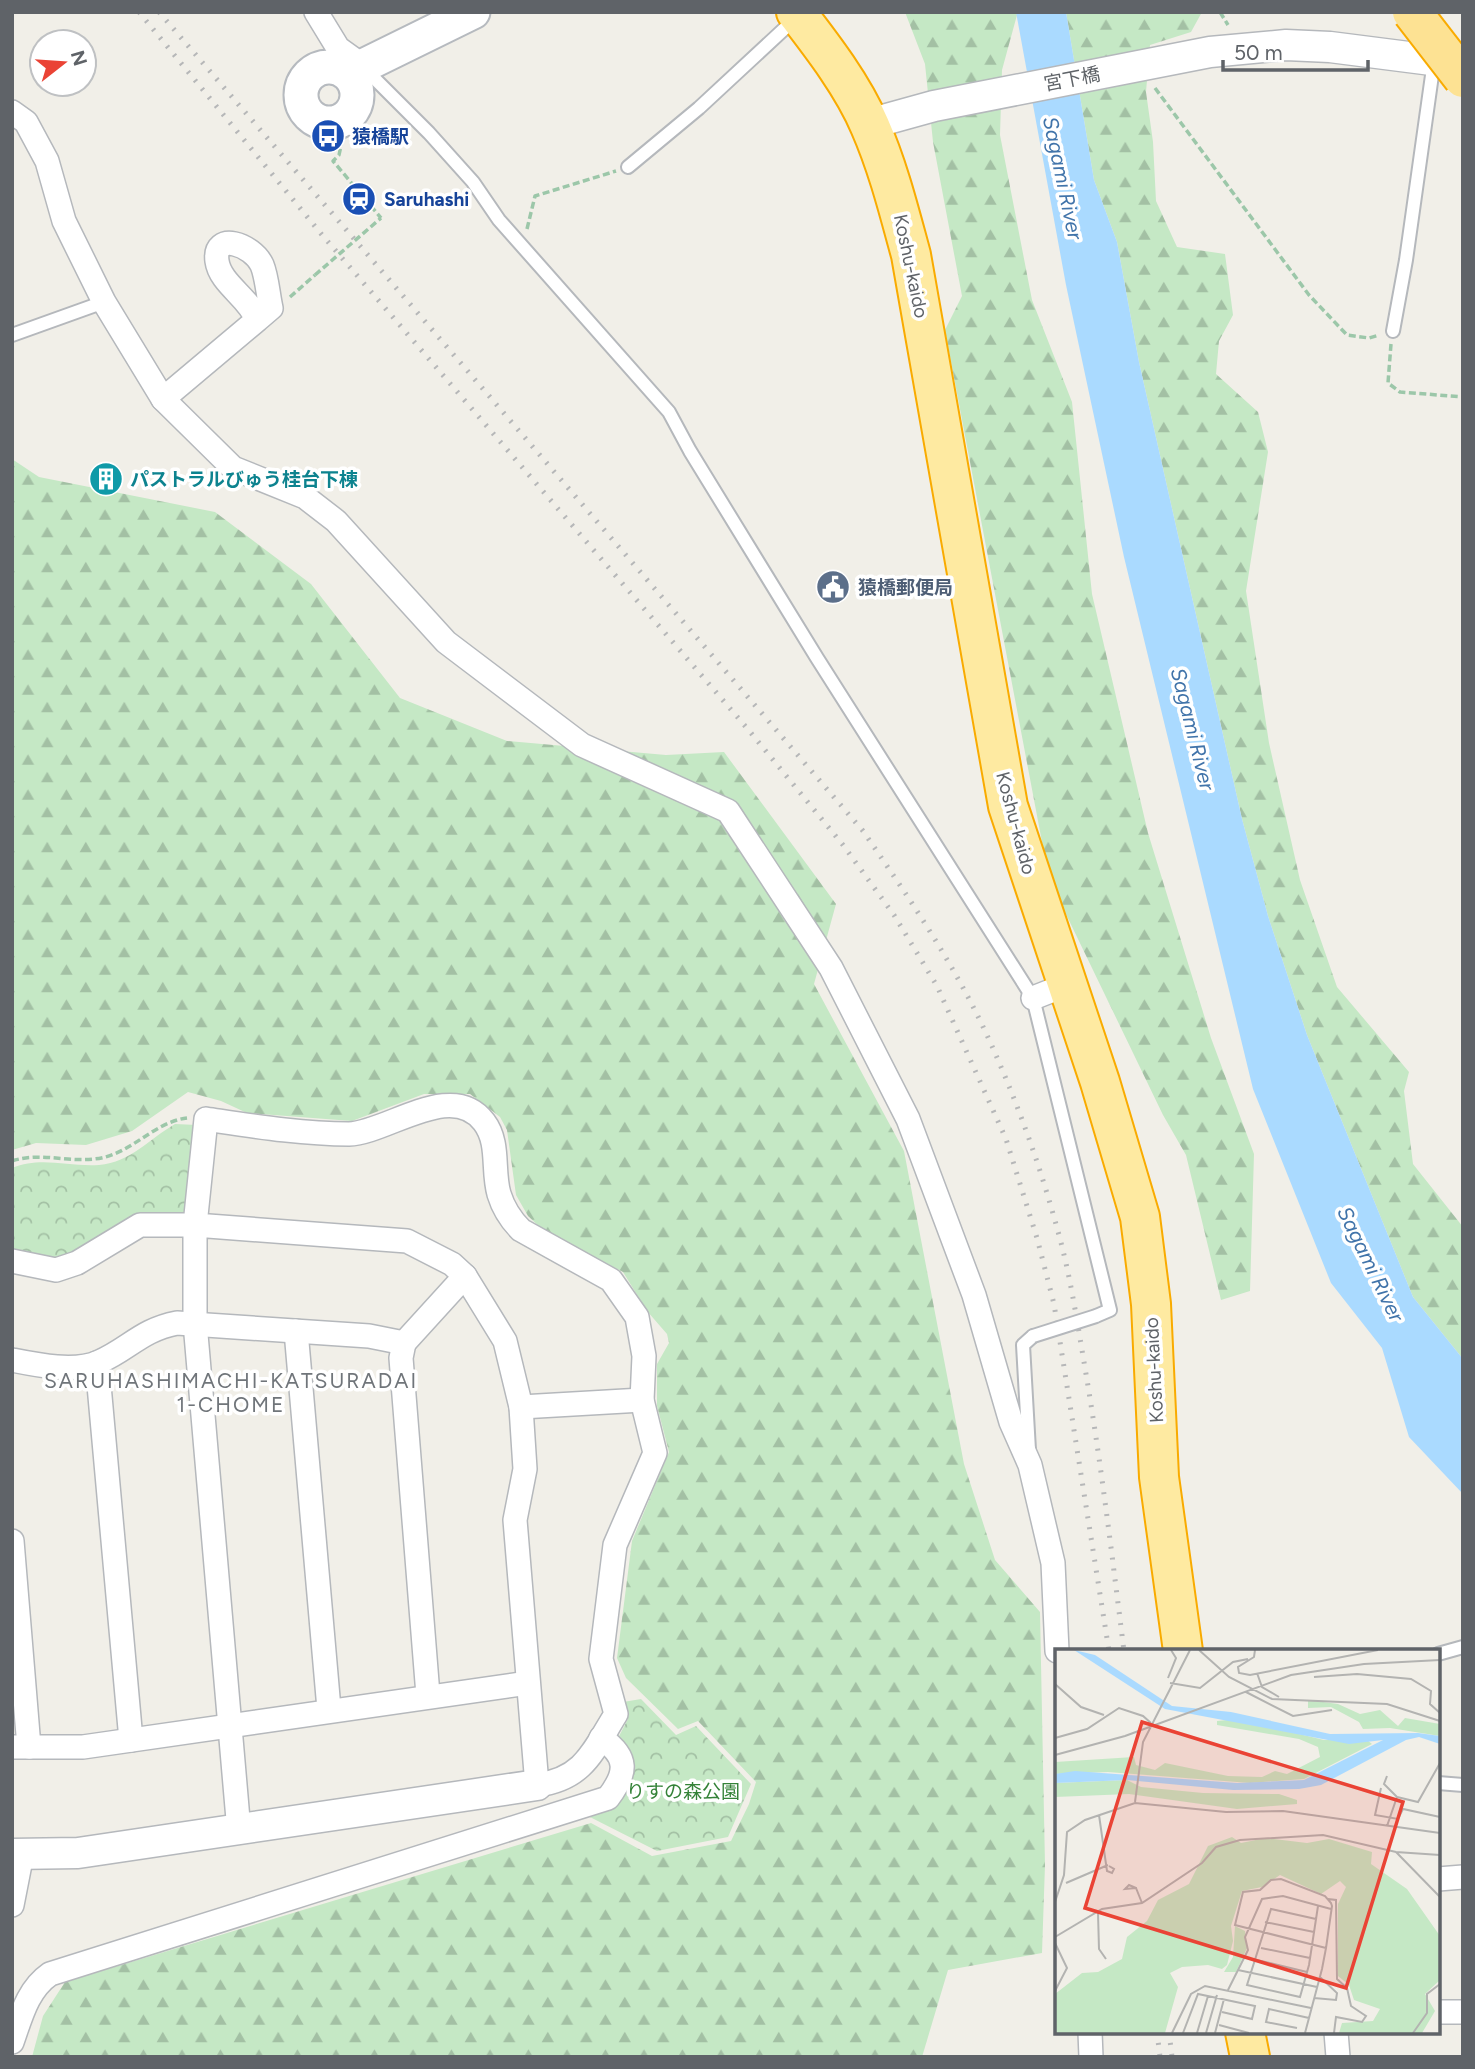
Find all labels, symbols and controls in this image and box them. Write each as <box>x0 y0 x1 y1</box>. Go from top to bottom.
north arrow <box>28 28 98 98</box>
scale bar <box>1223 28 1368 72</box>
text: 50 m <box>1234 40 1283 65</box>
text: N <box>66 48 92 69</box>
street label: 宮下橋 <box>1042 62 1102 96</box>
water label: Sagami River <box>1038 114 1088 243</box>
bus stop icon: 猿橋駅 <box>309 117 347 155</box>
place label: 猿橋駅 <box>352 125 409 148</box>
station icon: Saruhashi <box>340 180 378 218</box>
place label: Saruhashi <box>384 188 469 211</box>
street label: Koshu-kaido <box>889 212 933 320</box>
building icon: パストラルびゅう桂台下棟 <box>87 460 125 498</box>
place label: パストラルびゅう桂台下棟 <box>130 468 358 491</box>
public building icon: 猿橋郵便局 <box>814 568 852 606</box>
place label: 猿橋郵便局 <box>858 576 953 599</box>
water label: Sagami River <box>1166 665 1220 794</box>
street label: Koshu-kaido <box>991 769 1041 877</box>
water label: Sagami River <box>1332 1202 1410 1326</box>
street label: Koshu-kaido <box>1140 1317 1168 1423</box>
district label: SARUHASHIMACHI-KATSURADAI 1-CHOME <box>44 1368 418 1417</box>
inset map <box>1055 1649 1440 2034</box>
park label: りすの森公園 <box>626 1780 740 1803</box>

